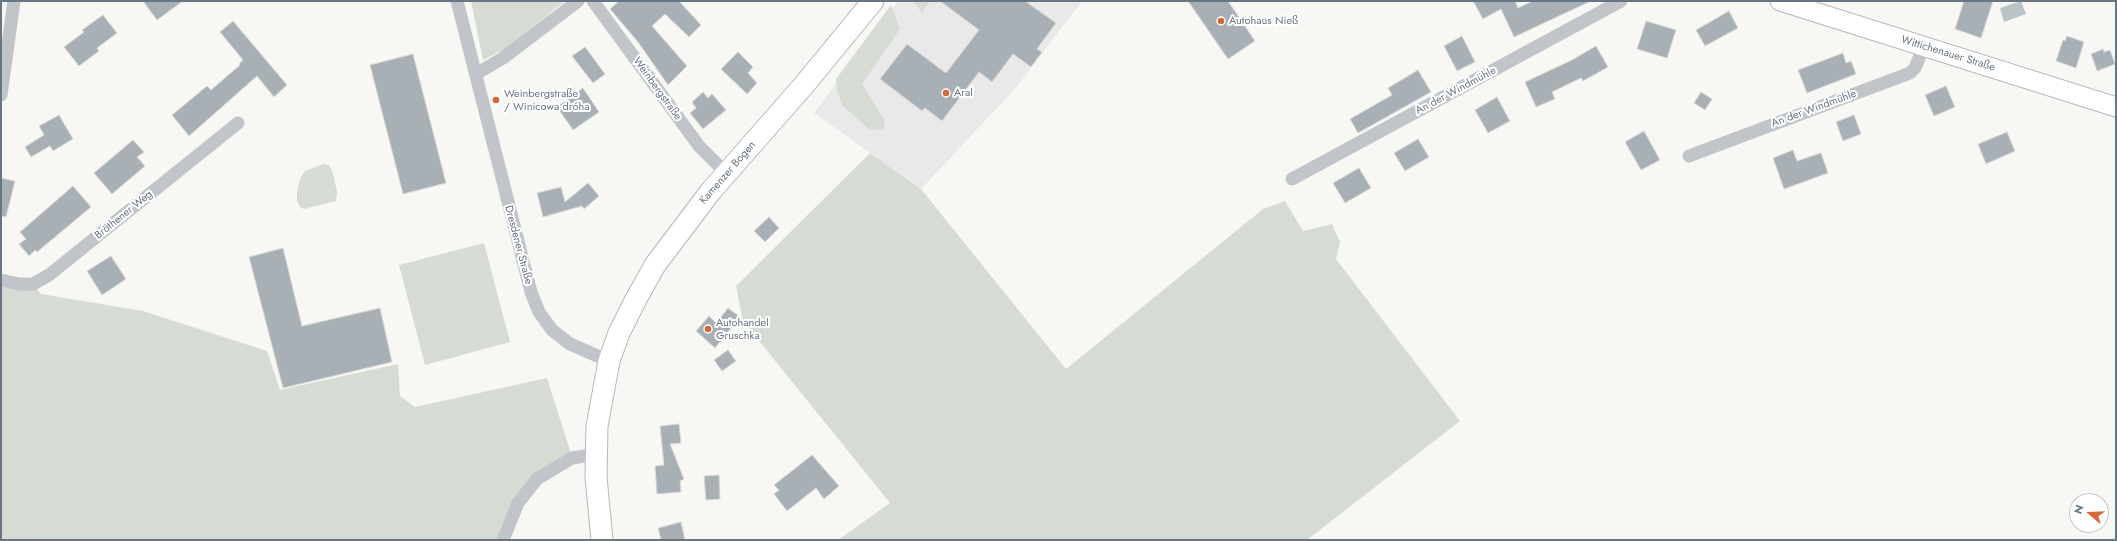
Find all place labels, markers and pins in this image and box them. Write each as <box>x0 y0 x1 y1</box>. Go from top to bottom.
place label: Autohaus Nieß <box>1229 14 1298 28</box>
marker: Autohaus Nieß <box>1216 16 1226 26</box>
place label: Aral <box>954 86 973 100</box>
place label: Weinbergstraße / Winicowa dróha <box>504 87 589 113</box>
marker: Aral <box>941 88 951 98</box>
marker: Weinbergstraße / Winicowa dróha <box>491 95 501 105</box>
place label: Autohandel Gruschka <box>716 316 769 342</box>
marker: Autohandel Gruschka <box>703 324 713 334</box>

